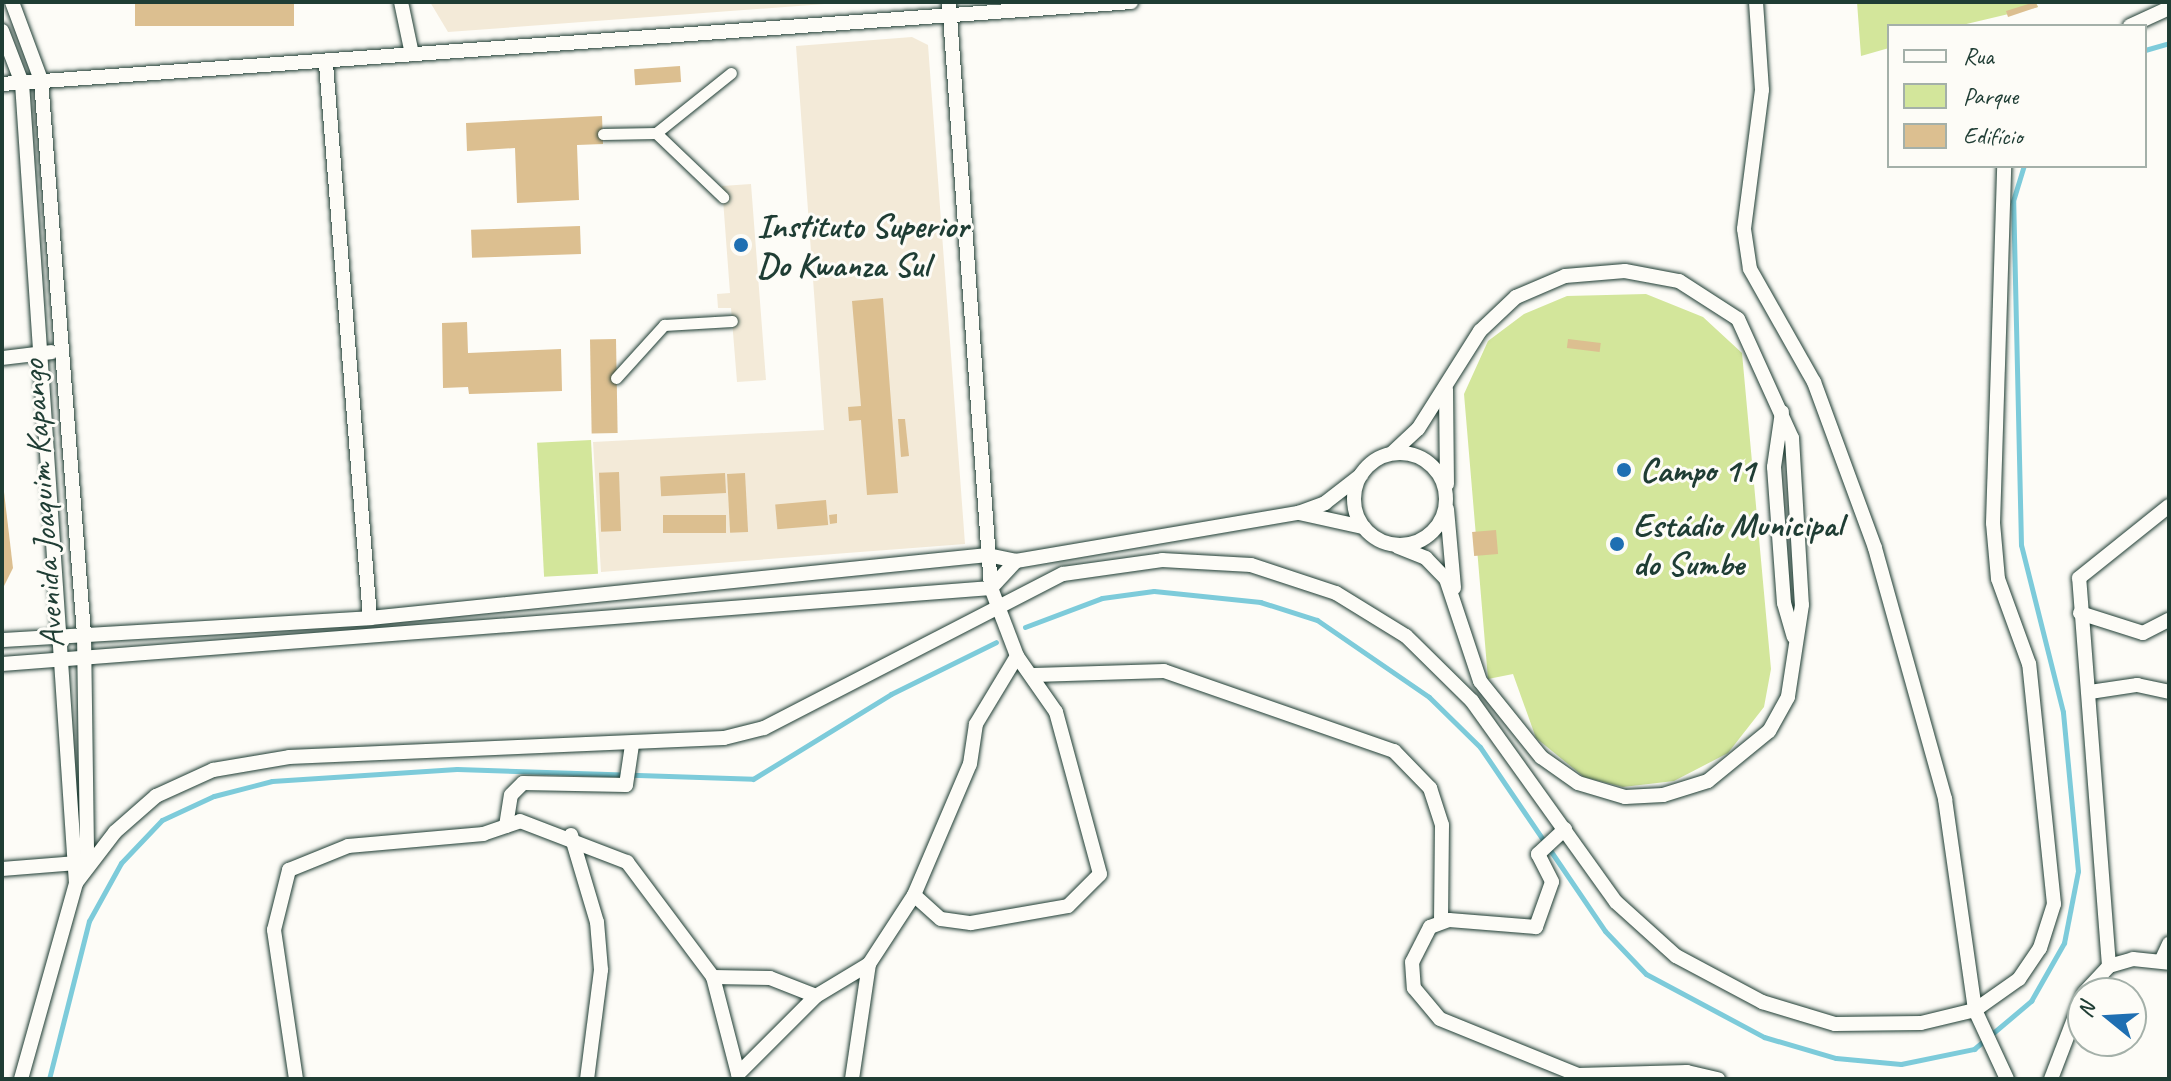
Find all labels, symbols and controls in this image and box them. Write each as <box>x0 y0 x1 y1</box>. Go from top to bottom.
legend <box>1887 24 2147 168</box>
text: Rua <box>1963 41 1994 71</box>
text: Parque <box>1963 81 2018 111</box>
text: Edifício <box>1963 121 2023 151</box>
place label: Instituto Superior Do Kwanza Sul <box>757 205 968 284</box>
marker: Instituto Superior Do Kwanza Sul <box>732 236 750 254</box>
street label: Avenida Joaquim Kapango <box>12 358 72 650</box>
place label: Campo 11 <box>1640 450 1755 490</box>
marker: Campo 11 <box>1615 461 1633 479</box>
place label: Estádio Municipal do Sumbe <box>1633 504 1842 584</box>
marker: Estádio Municipal do Sumbe <box>1608 535 1626 553</box>
north arrow <box>2067 977 2147 1057</box>
text: N <box>2071 999 2101 1021</box>

